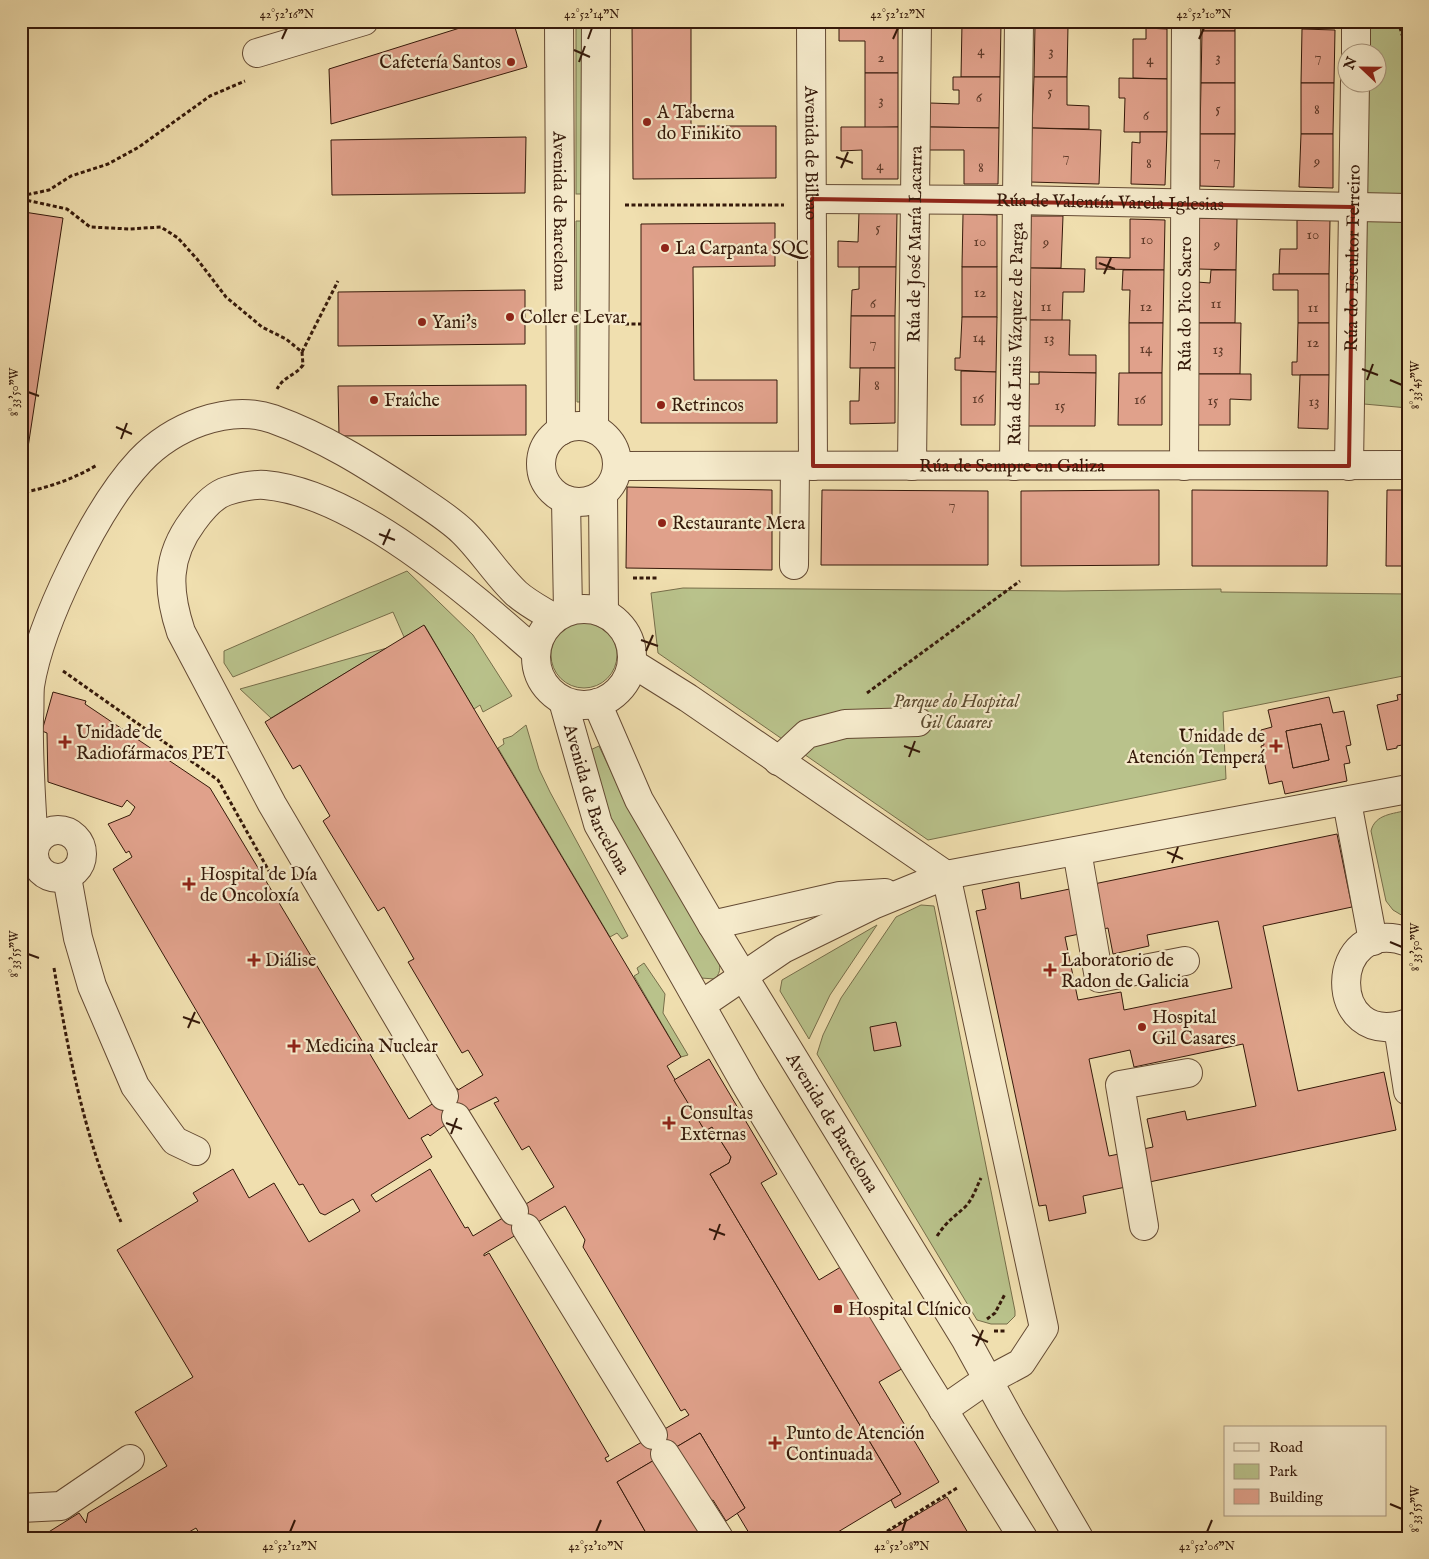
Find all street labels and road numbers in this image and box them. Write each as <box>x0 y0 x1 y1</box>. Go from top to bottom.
street label: Avenida de Bilbao <box>798 85 822 220</box>
street label: Avenida de Barcelona <box>547 130 570 291</box>
street label: Rúa de José María Lacarra <box>903 145 929 342</box>
street label: Rúa do Escultor Ferreiro <box>1341 164 1367 352</box>
street label: Rúa de Valentín Varela Iglesias <box>996 190 1224 217</box>
street label: Rúa de Luis Vázquez de Parga <box>1004 222 1030 446</box>
street label: Rúa do Pico Sacro <box>1174 236 1198 372</box>
street label: Rúa de Sempre en Galiza <box>919 455 1105 479</box>
street label: Avenida de Barcelona <box>557 721 634 879</box>
street label: Avenida de Barcelona <box>780 1048 883 1198</box>

